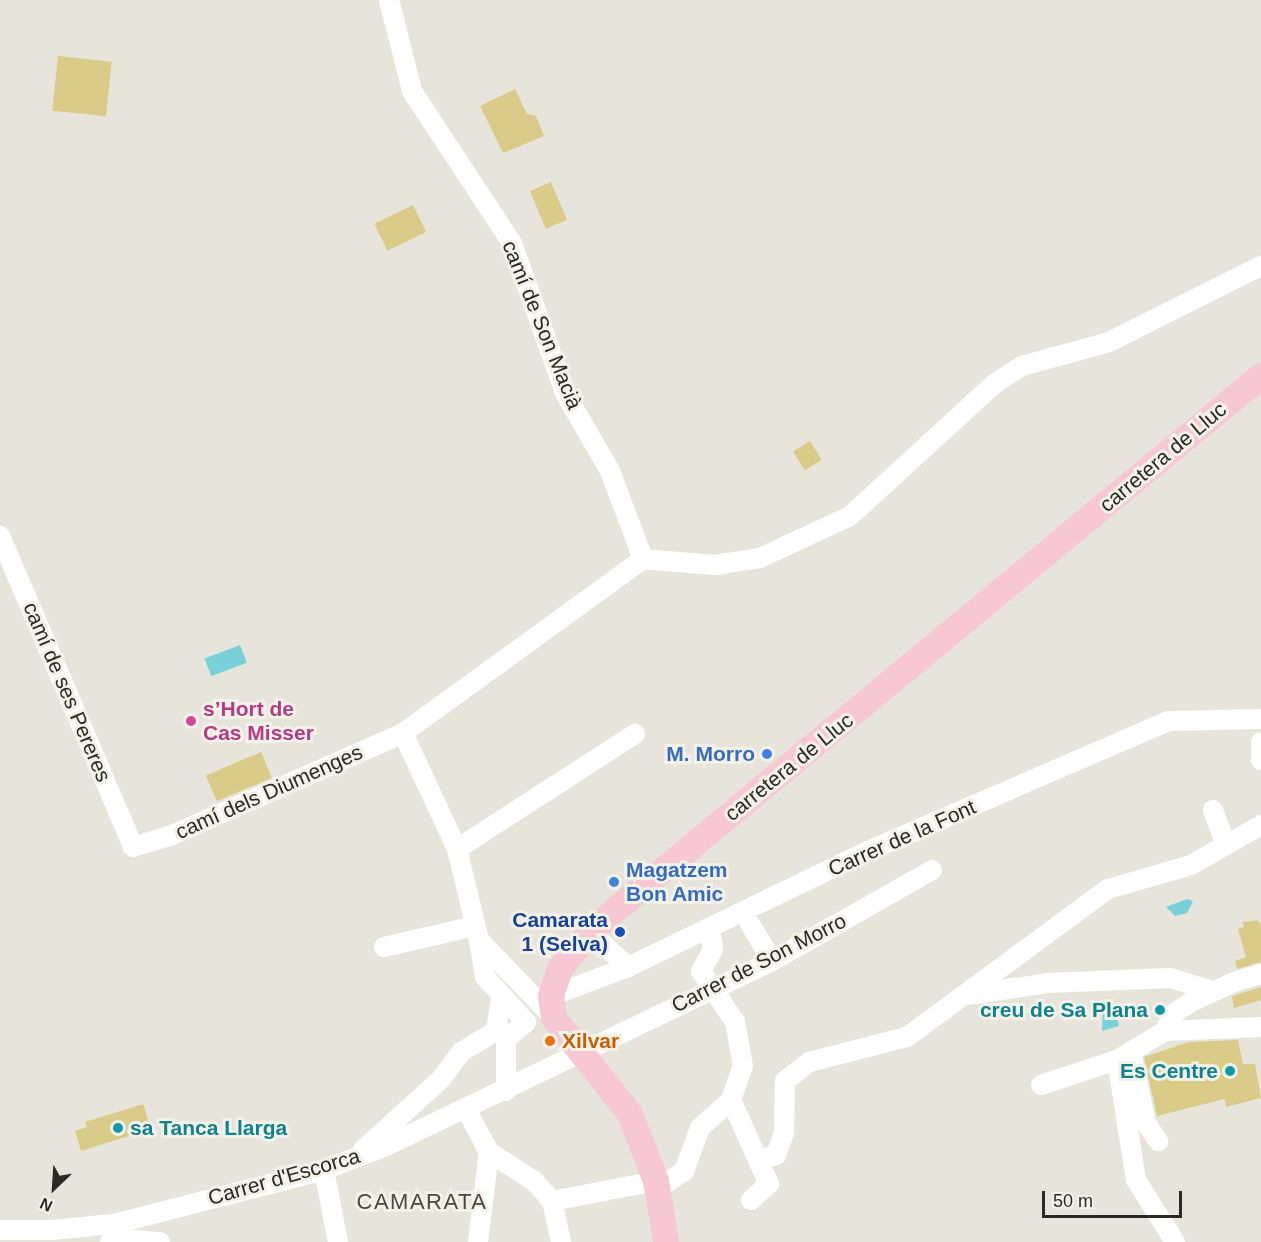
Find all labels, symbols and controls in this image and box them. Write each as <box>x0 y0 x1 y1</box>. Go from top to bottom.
street label: camí de Son Macià <box>497 237 587 413</box>
street label: carretera de Lluc <box>1095 397 1231 517</box>
street label: camí de ses Pereres <box>18 598 116 786</box>
place label: s’Hort de Cas Misser <box>203 696 314 746</box>
street label: carretera de Lluc <box>720 708 858 826</box>
marker: s’Hort de Cas Misser <box>184 714 198 728</box>
street label: camí dels Diumenges <box>172 739 366 845</box>
place label: M. Morro <box>666 741 755 767</box>
marker: M. Morro <box>760 747 774 761</box>
street label: Carrer de la Font <box>824 794 980 882</box>
place label: Magatzem Bon Amic <box>626 857 728 907</box>
marker: Magatzem Bon Amic <box>607 875 621 889</box>
place label: Camarata 1 (Selva) <box>512 907 608 957</box>
street label: Carrer de Son Morro <box>667 908 851 1018</box>
marker: Camarata 1 (Selva) <box>613 925 627 939</box>
place label: creu de Sa Plana <box>980 997 1148 1023</box>
marker: creu de Sa Plana <box>1153 1003 1167 1017</box>
place label: Xilvar <box>562 1028 619 1054</box>
marker: Xilvar <box>543 1034 557 1048</box>
place label: Es Centre <box>1120 1058 1218 1084</box>
marker: Es Centre <box>1223 1064 1237 1078</box>
place label: sa Tanca Llarga <box>130 1115 287 1141</box>
marker: sa Tanca Llarga <box>111 1121 125 1135</box>
street label: Carrer d'Escorca <box>205 1143 363 1211</box>
north arrow <box>24 1158 84 1218</box>
scale bar <box>1045 1179 1184 1217</box>
district label: CAMARATA <box>357 1189 487 1215</box>
text: 50 m <box>1053 1191 1093 1211</box>
text: N <box>37 1195 55 1215</box>

